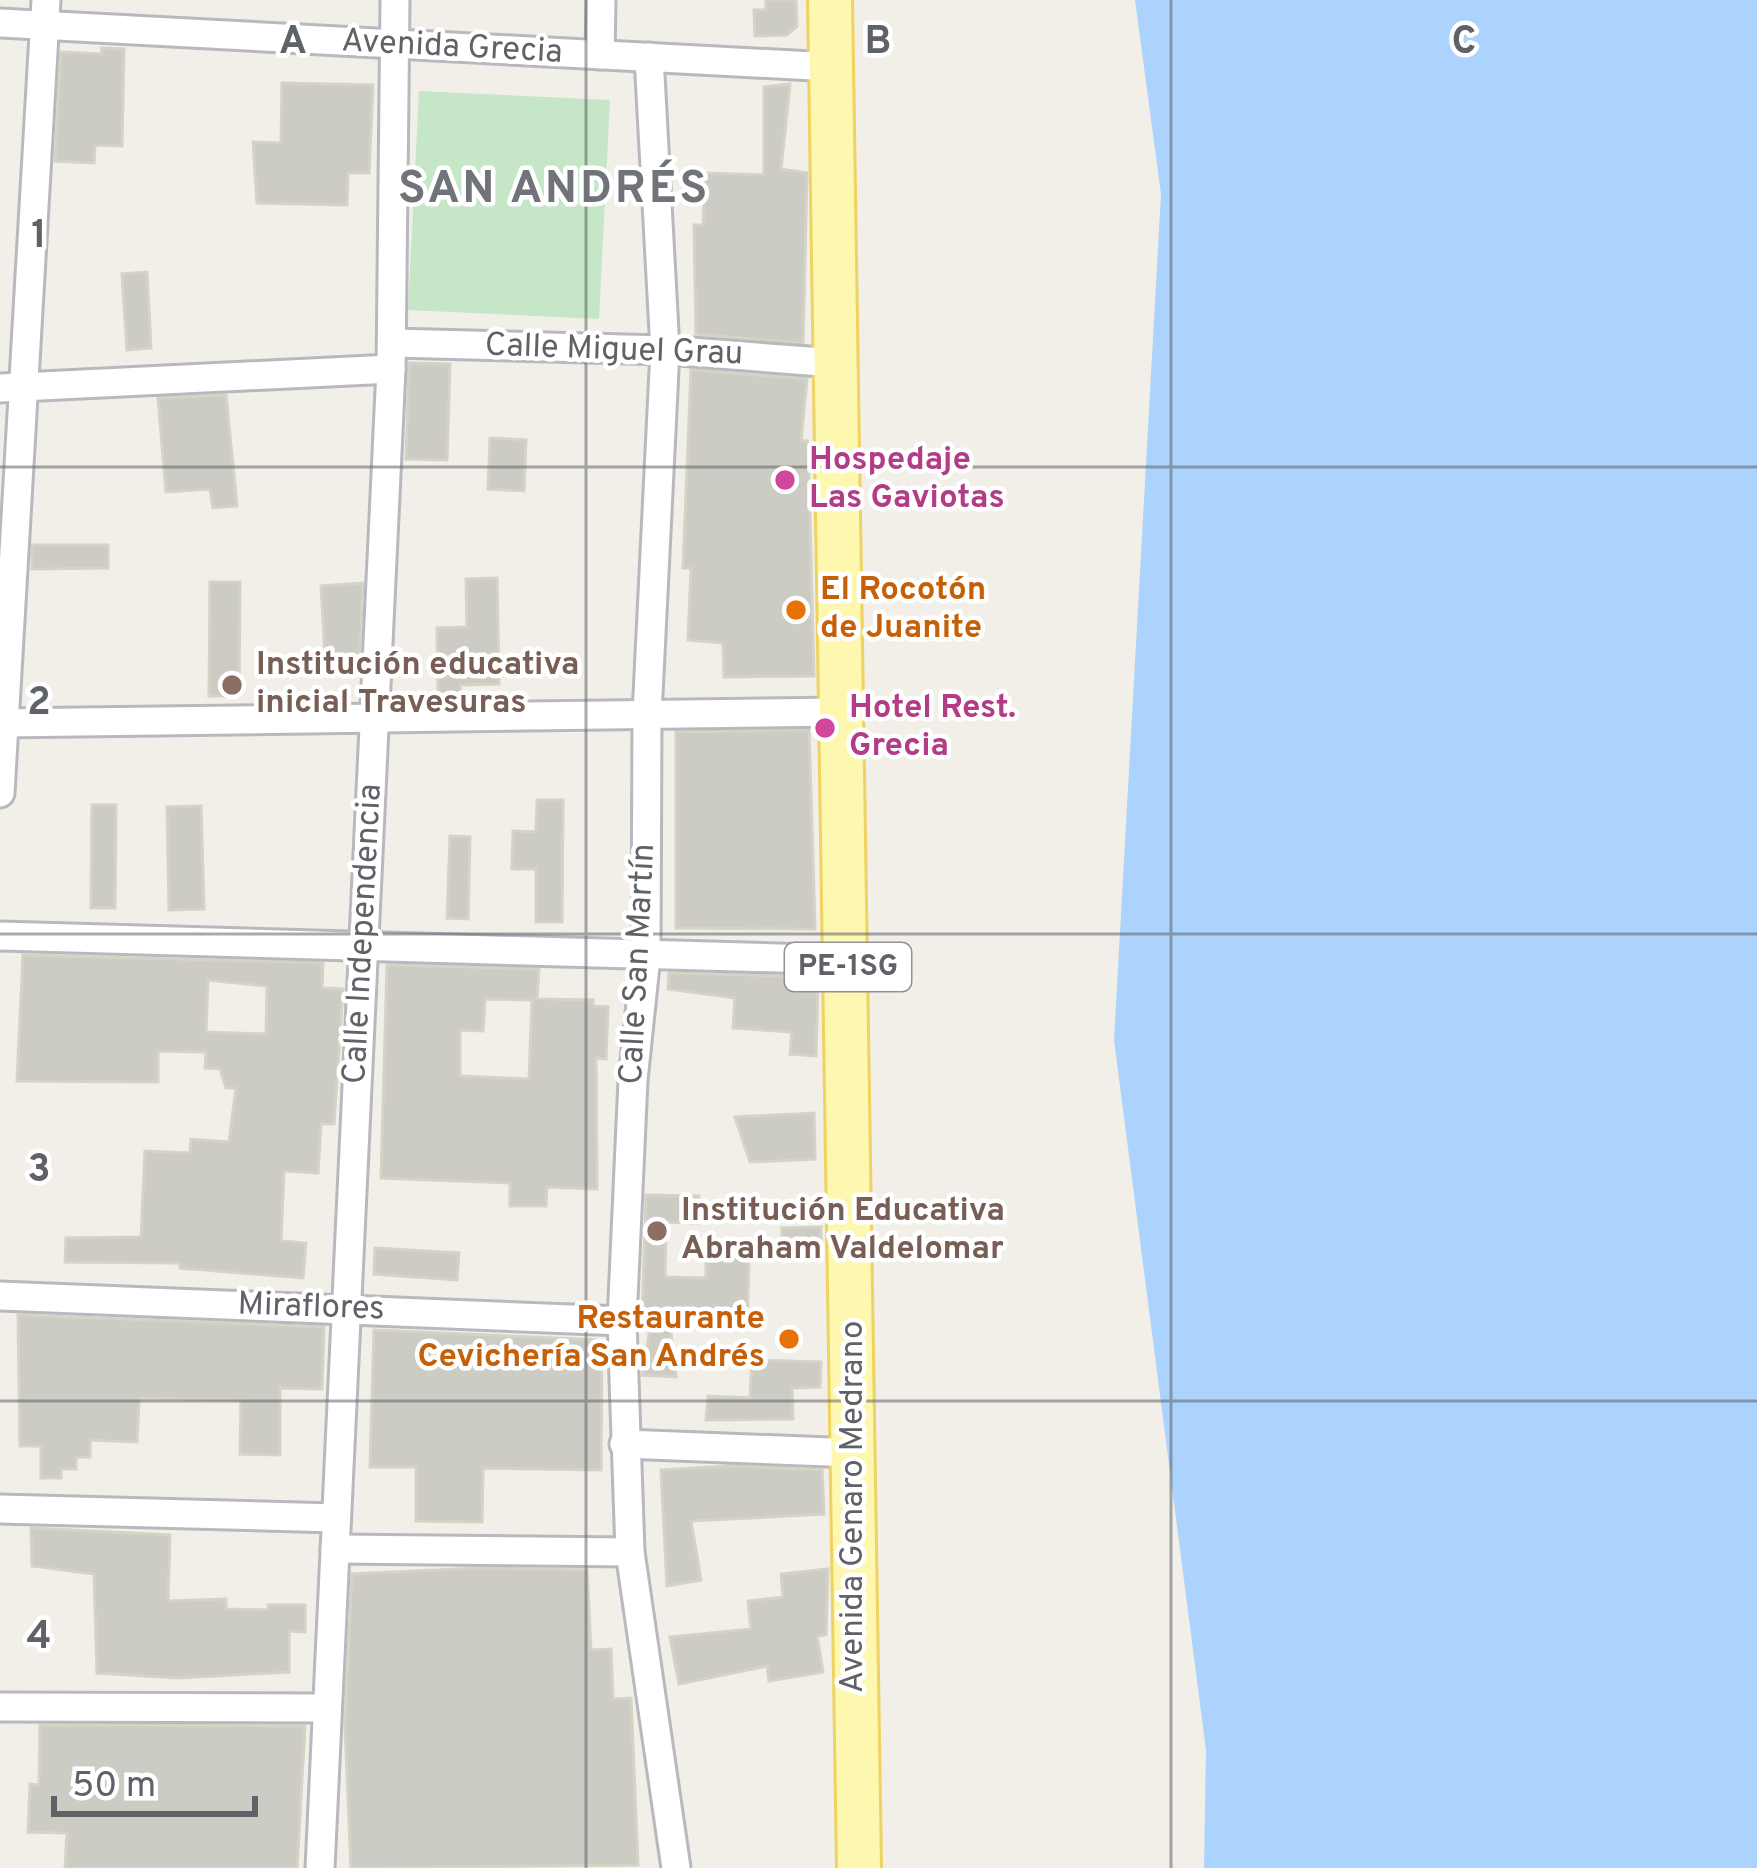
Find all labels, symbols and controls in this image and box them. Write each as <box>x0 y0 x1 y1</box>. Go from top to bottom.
text: A <box>279 19 307 68</box>
text: B <box>865 19 891 68</box>
text: C <box>1452 19 1476 68</box>
street label: Avenida Grecia <box>340 21 564 75</box>
district label: SAN ANDRÉS <box>398 159 710 219</box>
text: 1 <box>31 213 47 262</box>
street label: Calle Miguel Grau <box>484 326 744 376</box>
place label: Hospedaje Las Gaviotas <box>809 440 1005 520</box>
marker: Hospedaje Las Gaviotas <box>772 467 798 493</box>
place label: El Rocotón de Juanite <box>820 570 986 650</box>
marker: El Rocotón de Juanite <box>783 597 809 623</box>
place label: Institución educativa inicial Travesuras <box>256 645 579 725</box>
marker: Institución educativa inicial Travesuras <box>219 672 245 698</box>
text: 2 <box>27 680 51 729</box>
place label: Hotel Rest. Grecia <box>849 688 1016 768</box>
marker: Hotel Rest. Grecia <box>812 715 838 741</box>
street label: Calle Independencia <box>335 783 393 1085</box>
street label: Calle San Martín <box>612 842 666 1086</box>
road number: PE-1SG <box>785 943 911 991</box>
text: 3 <box>27 1147 51 1196</box>
place label: Institución Educativa Abraham Valdelomar <box>681 1191 1005 1271</box>
marker: Institución Educativa Abraham Valdelomar <box>644 1218 670 1244</box>
street label: Miraflores <box>237 1284 385 1332</box>
place label: Restaurante Cevichería San Andrés <box>418 1299 765 1379</box>
street label: Avenida Genaro Medrano <box>833 1321 875 1693</box>
marker: Restaurante Cevichería San Andrés <box>776 1326 802 1352</box>
text: 4 <box>26 1614 52 1663</box>
scale bar <box>54 1742 255 1816</box>
text: 50 m <box>72 1764 156 1810</box>

